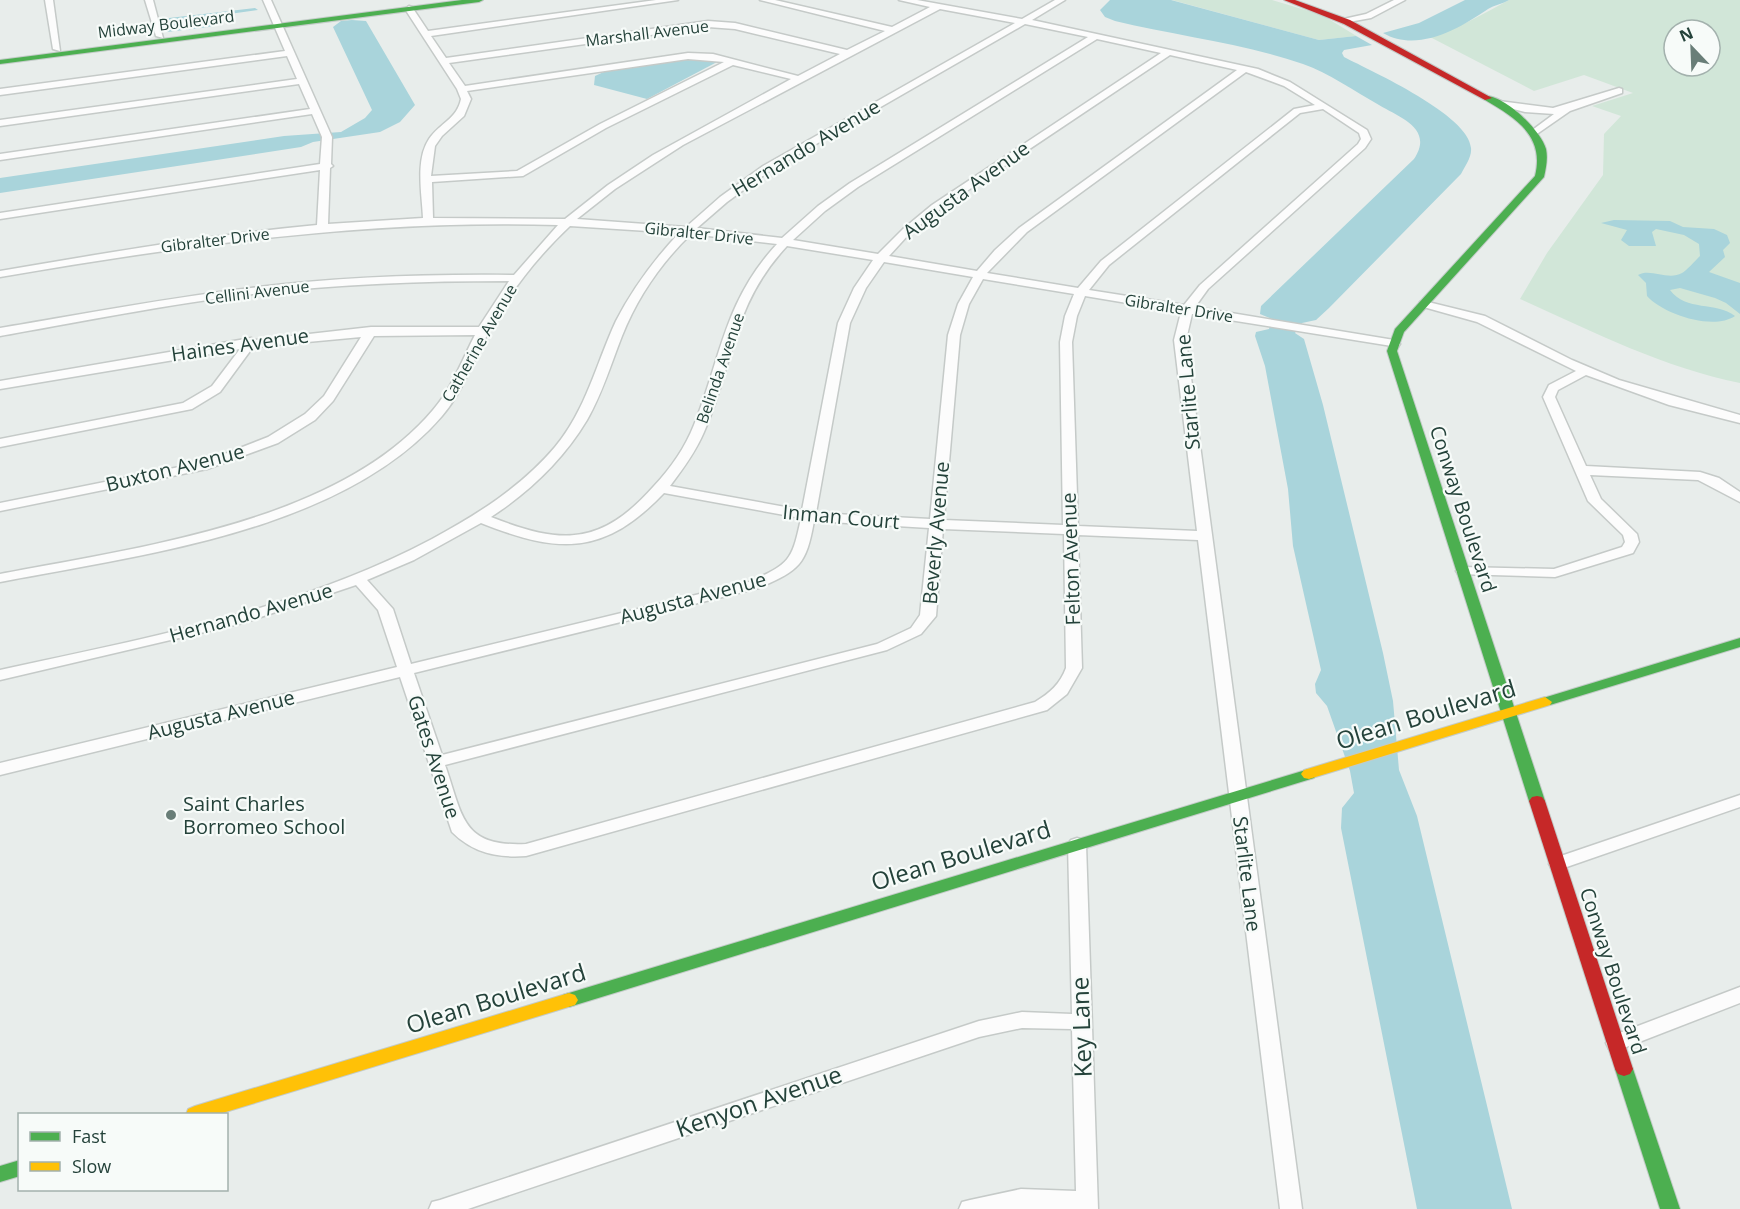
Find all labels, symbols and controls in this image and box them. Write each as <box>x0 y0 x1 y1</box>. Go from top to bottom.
street label: Midway Boulevard <box>96 5 236 43</box>
street label: Marshall Avenue <box>584 15 710 51</box>
north arrow <box>1662 18 1722 78</box>
text: N <box>1676 22 1696 47</box>
street label: Hernando Avenue <box>726 93 885 203</box>
street label: Augusta Avenue <box>897 134 1035 245</box>
street label: Gibralter Drive <box>643 216 755 250</box>
street label: Gibralter Drive <box>159 222 271 258</box>
street label: Cellini Avenue <box>204 275 310 309</box>
street label: Catherine Avenue <box>436 280 522 406</box>
street label: Gibralter Drive <box>1123 289 1235 327</box>
street label: Belinda Avenue <box>691 310 749 426</box>
street label: Haines Avenue <box>169 321 311 368</box>
street label: Starlite Lane <box>1169 333 1206 451</box>
street label: Conway Boulevard <box>1424 422 1503 596</box>
street label: Buxton Avenue <box>103 437 247 498</box>
street label: Beverly Avenue <box>916 460 955 606</box>
street label: Felton Avenue <box>1055 492 1086 626</box>
street label: Inman Court <box>782 498 901 535</box>
street label: Augusta Avenue <box>617 565 769 630</box>
street label: Hernando Avenue <box>166 576 336 649</box>
street label: Olean Boulevard <box>1332 671 1520 757</box>
street label: Augusta Avenue <box>145 683 297 746</box>
street label: Gates Avenue <box>402 692 467 822</box>
place label: Saint Charles Borromeo School <box>183 790 345 840</box>
marker: Saint Charles Borromeo School <box>164 808 178 822</box>
street label: Olean Boulevard <box>867 812 1055 898</box>
street label: Starlite Lane <box>1227 815 1268 933</box>
street label: Conway Boulevard <box>1574 884 1653 1058</box>
street label: Olean Boulevard <box>402 955 590 1041</box>
street label: Key Lane <box>1062 976 1099 1078</box>
street label: Kenyon Avenue <box>671 1057 846 1144</box>
legend <box>18 1113 228 1191</box>
text: Fast <box>72 1124 106 1148</box>
text: Slow <box>72 1154 111 1178</box>

